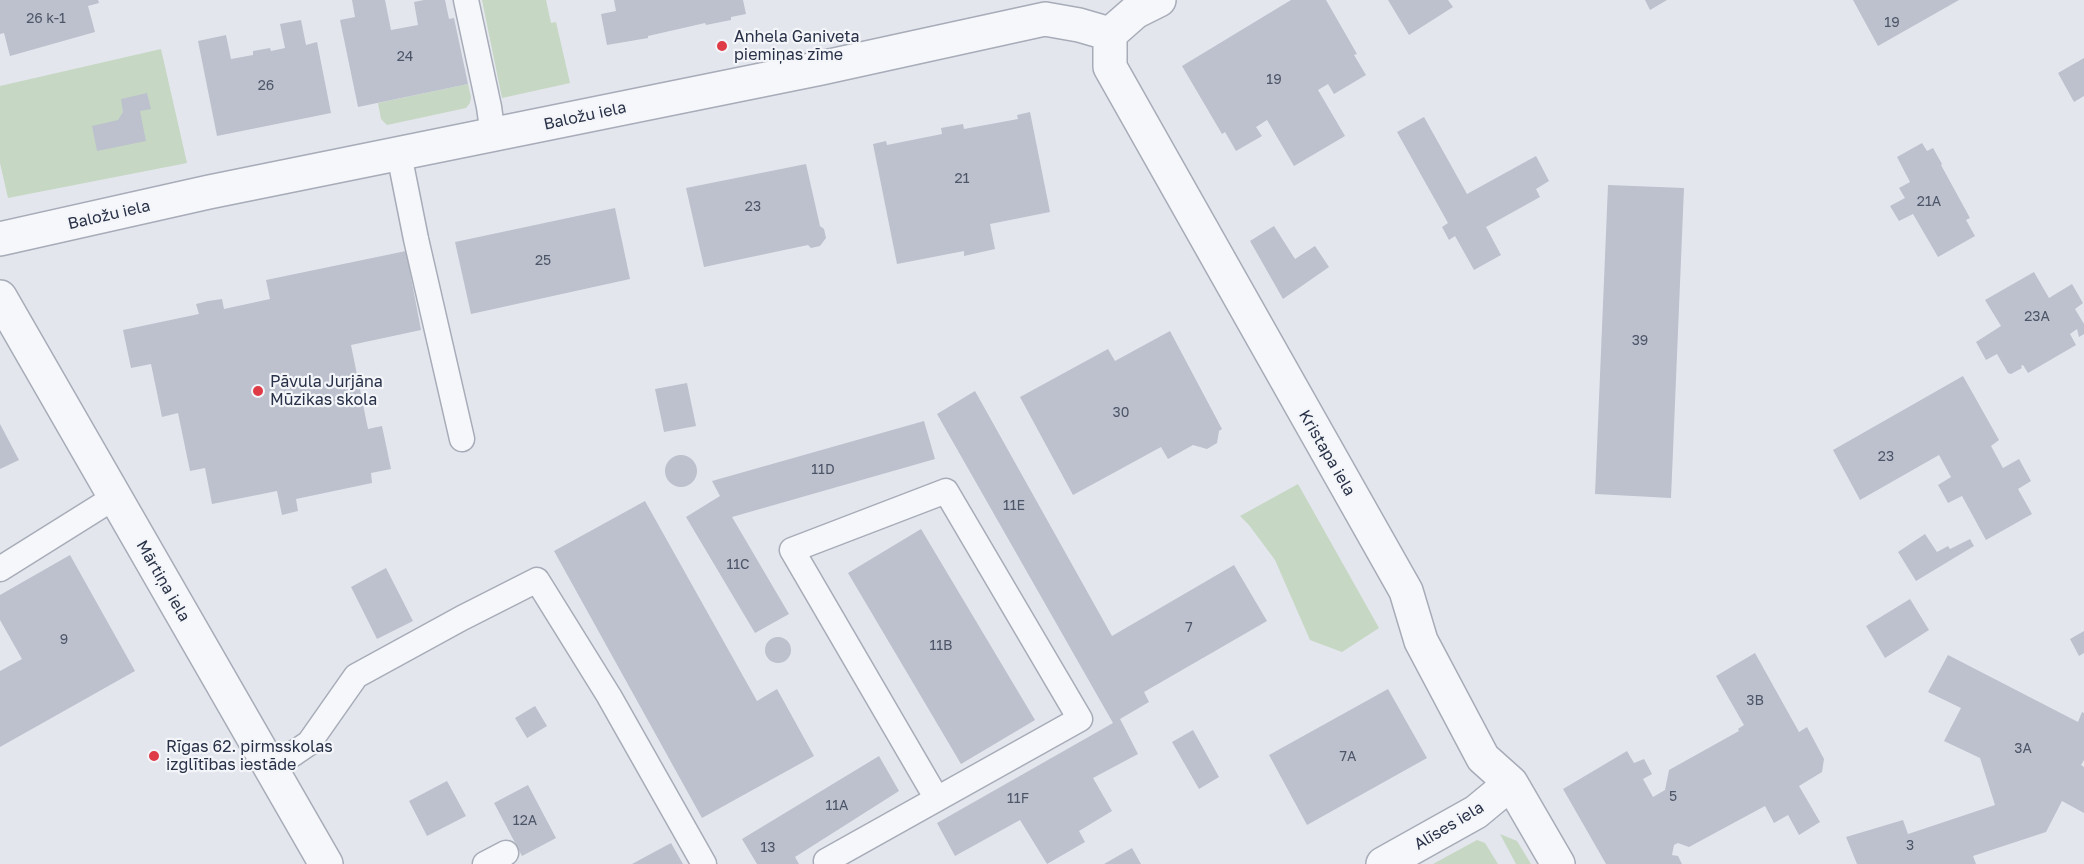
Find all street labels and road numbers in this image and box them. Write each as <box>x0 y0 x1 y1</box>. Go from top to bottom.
street label: Baložu iela <box>542 98 628 134</box>
street label: Baložu iela <box>66 196 152 234</box>
street label: Kristapa iela <box>1295 407 1359 499</box>
street label: Mārtiņa iela <box>132 537 194 625</box>
street label: Alīses iela <box>1411 798 1487 854</box>

